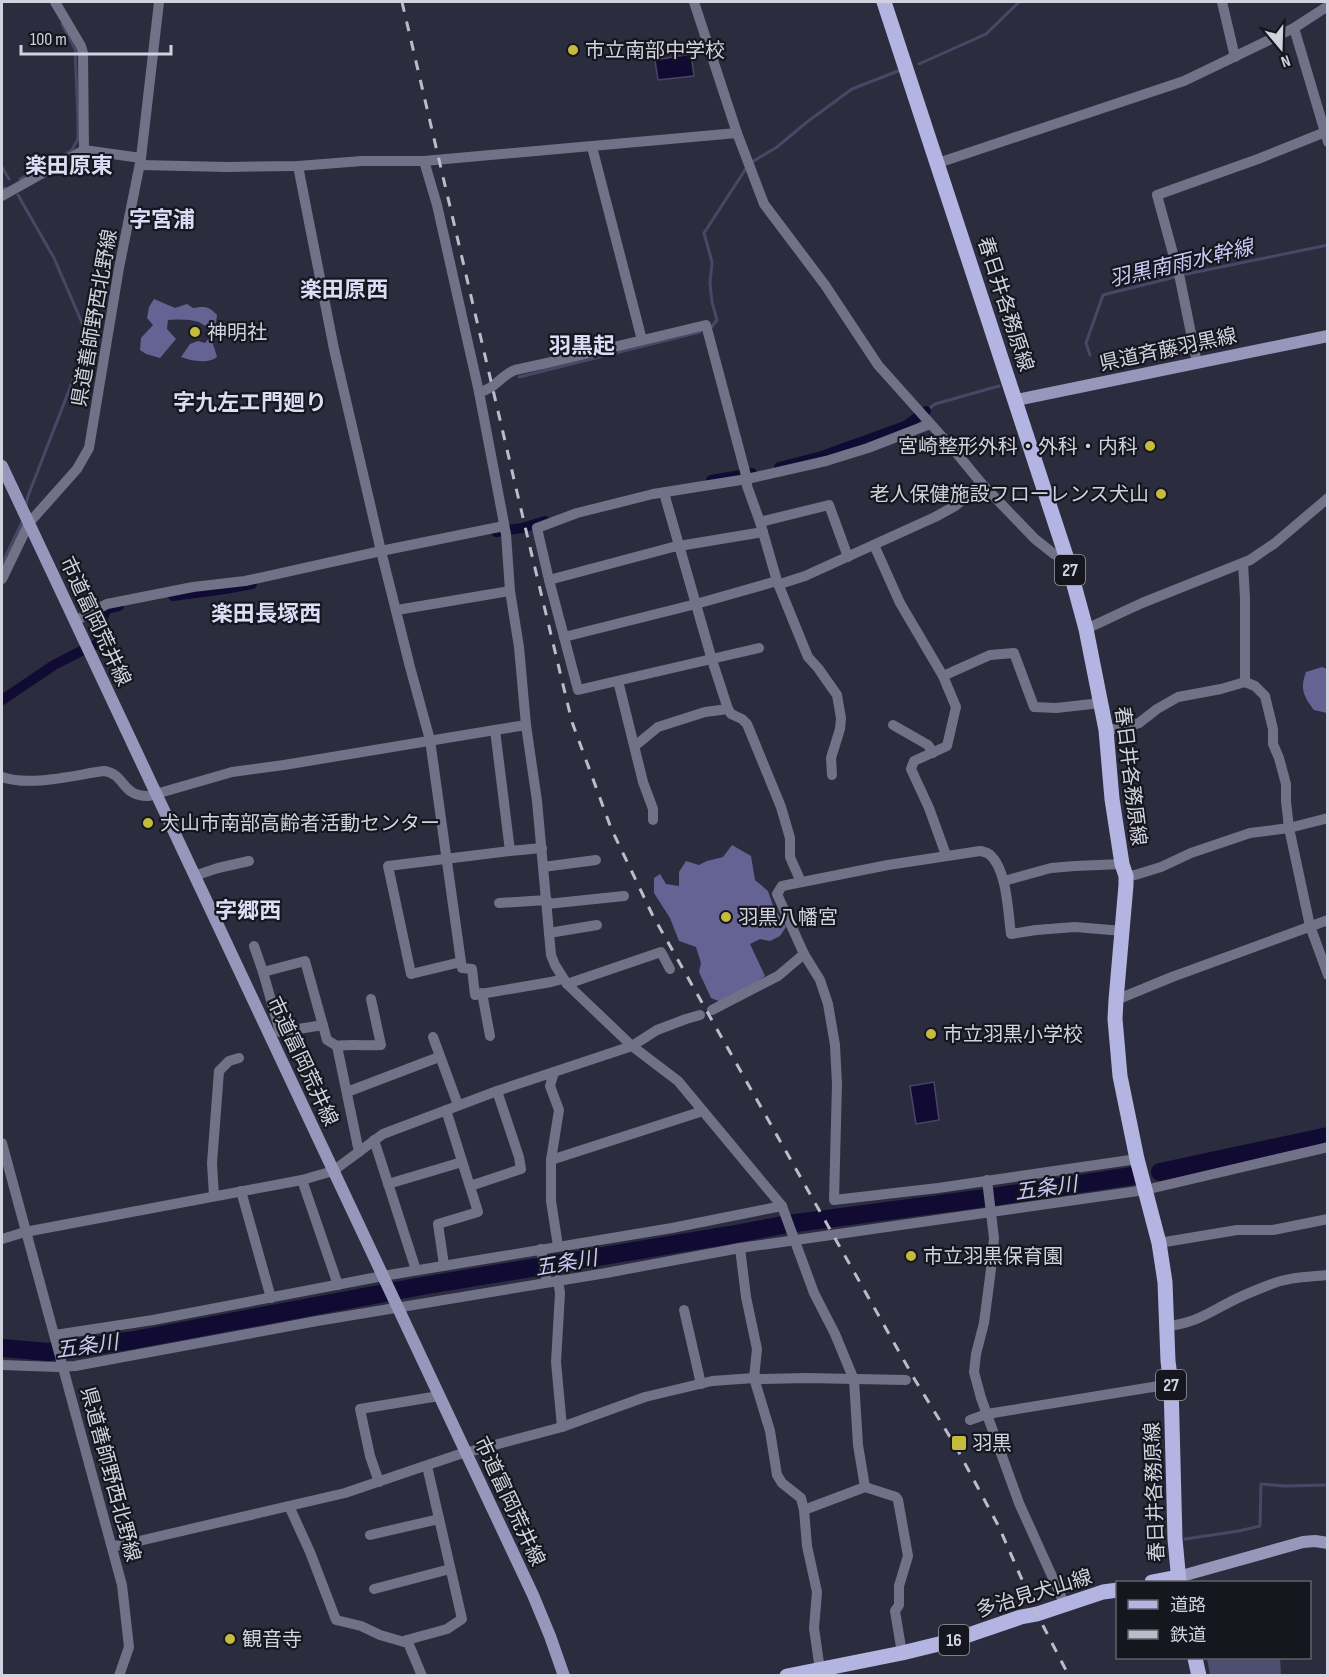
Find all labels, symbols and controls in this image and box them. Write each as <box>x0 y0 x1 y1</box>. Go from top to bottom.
scale bar <box>21 18 171 56</box>
north arrow <box>1251 18 1311 78</box>
text: 100 m <box>30 29 67 50</box>
place label: 市立南部中学校 <box>585 39 725 63</box>
marker: 市立南部中学校 <box>566 43 580 57</box>
text: N <box>1278 50 1293 71</box>
district label: 楽田原東 <box>25 153 113 180</box>
district label: 字宮浦 <box>129 207 195 234</box>
street label: 県道善師野西北野線 <box>68 227 122 409</box>
street label: 春日井各務原線 <box>972 234 1038 375</box>
water label: 羽黒南雨水幹線 <box>1107 234 1258 292</box>
district label: 楽田原西 <box>300 277 388 304</box>
place label: 神明社 <box>207 321 267 345</box>
street label: 県道斉藤羽黒線 <box>1097 324 1239 376</box>
marker: 神明社 <box>188 325 202 339</box>
district label: 羽黒起 <box>549 333 615 360</box>
district label: 字九左エ門廻り <box>173 390 327 417</box>
place label: 宮崎整形外科・外科・内科 <box>898 435 1138 459</box>
marker: 宮崎整形外科・外科・内科 <box>1143 439 1157 453</box>
place label: 老人保健施設フローレンス犬山 <box>869 483 1149 507</box>
marker: 老人保健施設フローレンス犬山 <box>1154 487 1168 501</box>
street label: 市道富岡荒井線 <box>55 553 136 690</box>
road number: 27 <box>1055 555 1085 585</box>
district label: 楽田長塚西 <box>211 601 321 628</box>
street label: 春日井各務原線 <box>1110 705 1150 847</box>
place label: 犬山市南部高齢者活動センター <box>160 812 440 836</box>
marker: 犬山市南部高齢者活動センター <box>141 816 155 830</box>
district label: 字郷西 <box>215 898 281 925</box>
place label: 羽黒八幡宮 <box>738 906 838 930</box>
marker: 羽黒八幡宮 <box>719 910 733 924</box>
street label: 市道富岡荒井線 <box>262 993 343 1130</box>
place label: 市立羽黒小学校 <box>943 1023 1083 1047</box>
marker: 市立羽黒小学校 <box>924 1027 938 1041</box>
water label: 五条川 <box>1013 1171 1081 1205</box>
water label: 五条川 <box>533 1245 601 1281</box>
place label: 市立羽黒保育園 <box>923 1245 1063 1269</box>
marker: 市立羽黒保育園 <box>904 1249 918 1263</box>
water label: 五条川 <box>54 1329 122 1363</box>
road number: 27 <box>1156 1370 1186 1400</box>
street label: 県道善師野西北野線 <box>75 1384 145 1564</box>
street label: 春日井各務原線 <box>1141 1422 1169 1562</box>
place label: 羽黒 <box>972 1432 1012 1456</box>
street label: 市道富岡荒井線 <box>469 1433 550 1570</box>
marker: 羽黒 <box>950 1434 968 1452</box>
street label: 多治見犬山線 <box>973 1565 1095 1623</box>
legend <box>1116 1581 1311 1659</box>
text: 道路 <box>1170 1595 1206 1616</box>
road number: 16 <box>939 1625 969 1655</box>
text: 鉄道 <box>1170 1625 1206 1646</box>
place label: 観音寺 <box>242 1628 302 1652</box>
marker: 観音寺 <box>223 1632 237 1646</box>

